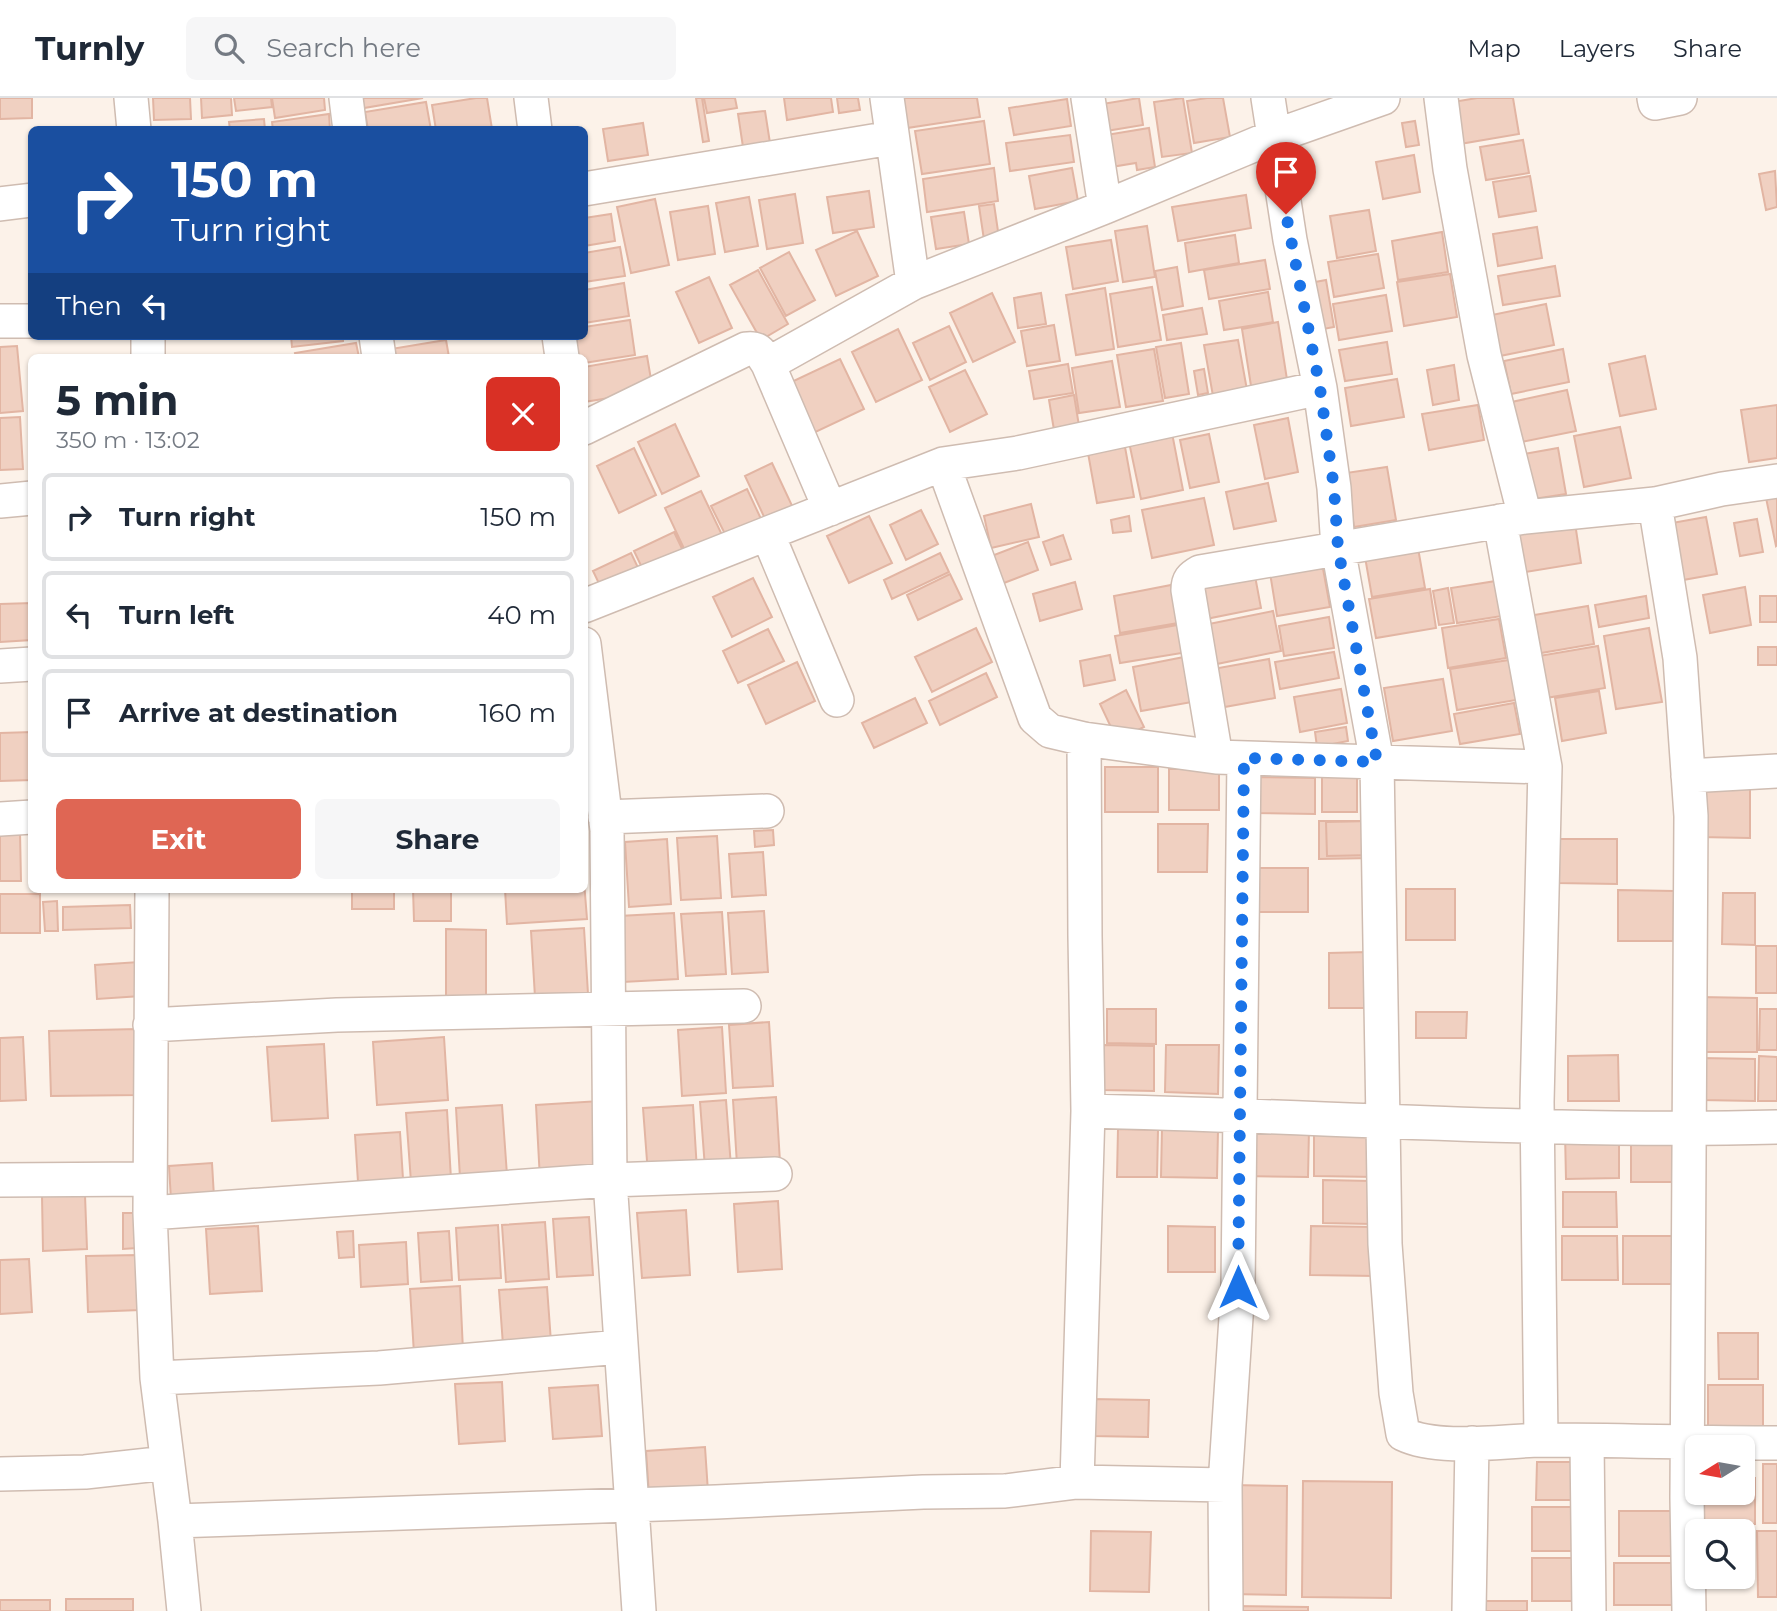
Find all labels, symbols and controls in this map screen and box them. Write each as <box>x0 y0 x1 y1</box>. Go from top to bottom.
search box <box>186 17 676 80</box>
text: Turnly <box>35 28 144 68</box>
icon: search <box>210 29 248 67</box>
text: Search here <box>266 32 421 64</box>
text: Map <box>1467 34 1521 63</box>
text: Layers <box>1559 34 1635 63</box>
text: Share <box>1673 34 1742 63</box>
pin <box>1256 142 1316 214</box>
text: 150 m <box>171 150 318 209</box>
icon: arrive <box>1267 153 1305 191</box>
icon: right <box>56 154 147 245</box>
text: Turn right <box>171 210 331 249</box>
icon: left <box>136 287 174 325</box>
text: Then <box>56 290 122 322</box>
text: 5 min <box>56 374 179 426</box>
button: close <box>486 377 560 451</box>
text: 350 m · 13:02 <box>56 426 200 454</box>
icon: right <box>60 498 98 536</box>
text: Turn right <box>119 501 255 533</box>
text: 150 m <box>480 501 556 533</box>
icon: left <box>60 596 98 634</box>
text: Turn left <box>119 599 235 631</box>
text: 40 m <box>487 599 556 631</box>
icon: arrive <box>60 694 98 732</box>
text: Arrive at destination <box>119 697 398 729</box>
text: 160 m <box>479 697 556 729</box>
button: Exit <box>56 799 301 879</box>
button: Share <box>315 799 560 879</box>
position arrow <box>1201 1250 1275 1324</box>
north arrow <box>1685 1435 1755 1505</box>
map controls <box>1685 1435 1755 1589</box>
button: search <box>1685 1519 1755 1589</box>

